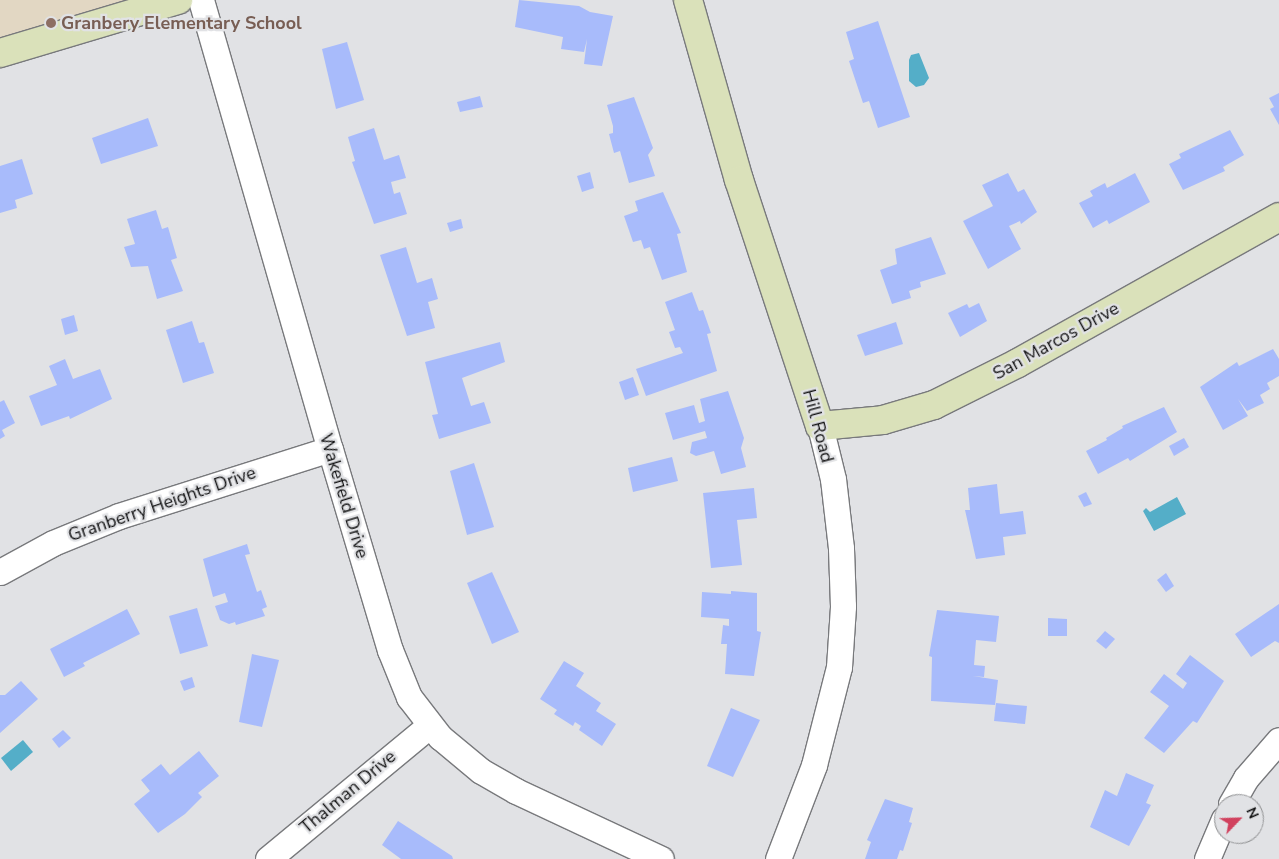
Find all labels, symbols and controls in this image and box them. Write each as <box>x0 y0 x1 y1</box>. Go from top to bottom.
place label: Granbery Elementary School <box>61 12 302 34</box>
marker: Granbery Elementary School <box>45 17 57 29</box>
street label: San Marcos Drive <box>989 297 1123 385</box>
street label: Hill Road <box>798 387 838 465</box>
street label: Wakefield Drive <box>315 431 373 561</box>
street label: Granberry Heights Drive <box>65 462 259 546</box>
street label: Thalman Drive <box>296 746 400 838</box>
north arrow <box>1214 794 1264 844</box>
text: N <box>1241 804 1263 822</box>

